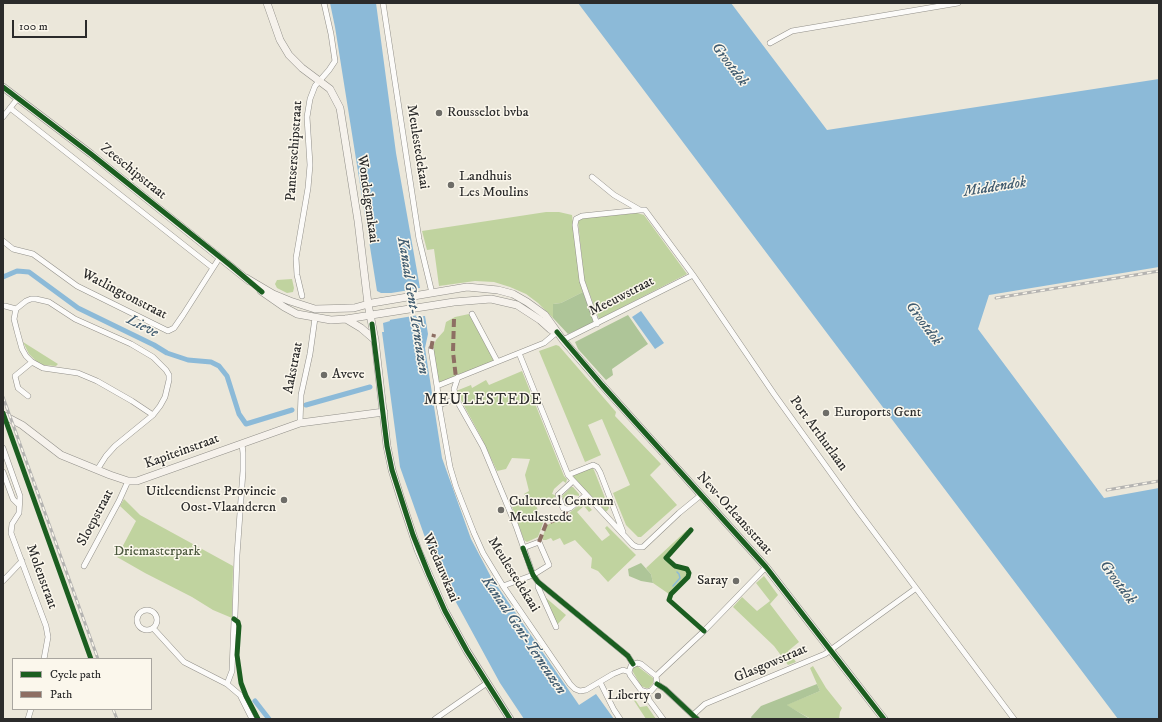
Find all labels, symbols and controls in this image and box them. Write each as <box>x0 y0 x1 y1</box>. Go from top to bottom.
scale bar <box>14 12 89 38</box>
text: 100 m <box>19 19 48 34</box>
water label: Grootdok <box>707 40 751 90</box>
street label: Pantserschipstraat <box>283 100 307 202</box>
street label: Meulestedekaai <box>402 104 432 190</box>
place label: Rousselot bvba <box>447 105 529 121</box>
marker: Rousselot bvba <box>434 108 444 118</box>
street label: Zeeschipstraat <box>97 140 169 204</box>
street label: Wondelgemkaai <box>353 154 381 244</box>
place label: Landhuis Les Moulins <box>459 169 529 202</box>
water label: Middendok <box>962 174 1028 202</box>
marker: Landhuis Les Moulins <box>446 180 456 190</box>
water label: Kanaal Gent-Terneuzen <box>392 236 432 376</box>
street label: Watlingtonstraat <box>78 266 170 324</box>
street label: Meeuwstraat <box>587 273 657 321</box>
water label: Grootdok <box>901 299 945 349</box>
water label: Lieve <box>123 312 161 342</box>
street label: Aakstraat <box>281 341 307 395</box>
place label: Aveve <box>332 367 364 383</box>
marker: Aveve <box>319 370 329 380</box>
district label: MEULESTEDE <box>424 392 542 410</box>
street label: Port Arthurlaan <box>785 393 851 475</box>
place label: Euroports Gent <box>834 405 921 421</box>
marker: Euroports Gent <box>821 408 831 418</box>
street label: Kapiteinstraat <box>142 431 222 473</box>
street label: New-Orleansstraat <box>693 469 775 559</box>
place label: Uitleendienst Provincie Oost-Vlaanderen <box>146 484 276 516</box>
street label: Sloepstraat <box>74 487 118 549</box>
place label: Cultureel Centrum Meulestede <box>509 494 614 526</box>
marker: Uitleendienst Provincie Oost-Vlaanderen <box>279 495 289 505</box>
marker: Cultureel Centrum Meulestede <box>496 505 506 515</box>
street label: Wiedauwkaai <box>418 531 462 605</box>
street label: Meulestedekaai <box>483 534 543 616</box>
street label: Molenstraat <box>22 542 60 612</box>
park label: Driemasterpark <box>114 544 200 560</box>
water label: Grootdok <box>1095 558 1139 608</box>
place label: Saray <box>697 573 728 589</box>
water label: Kanaal Gent-Terneuzen <box>477 574 569 698</box>
marker: Saray <box>731 576 741 586</box>
street label: Glasgowstraat <box>732 641 810 687</box>
legend <box>12 658 152 710</box>
text: Cycle path <box>50 667 101 682</box>
text: Path <box>50 687 72 702</box>
place label: Liberty <box>608 688 650 704</box>
marker: Liberty <box>653 691 663 701</box>

